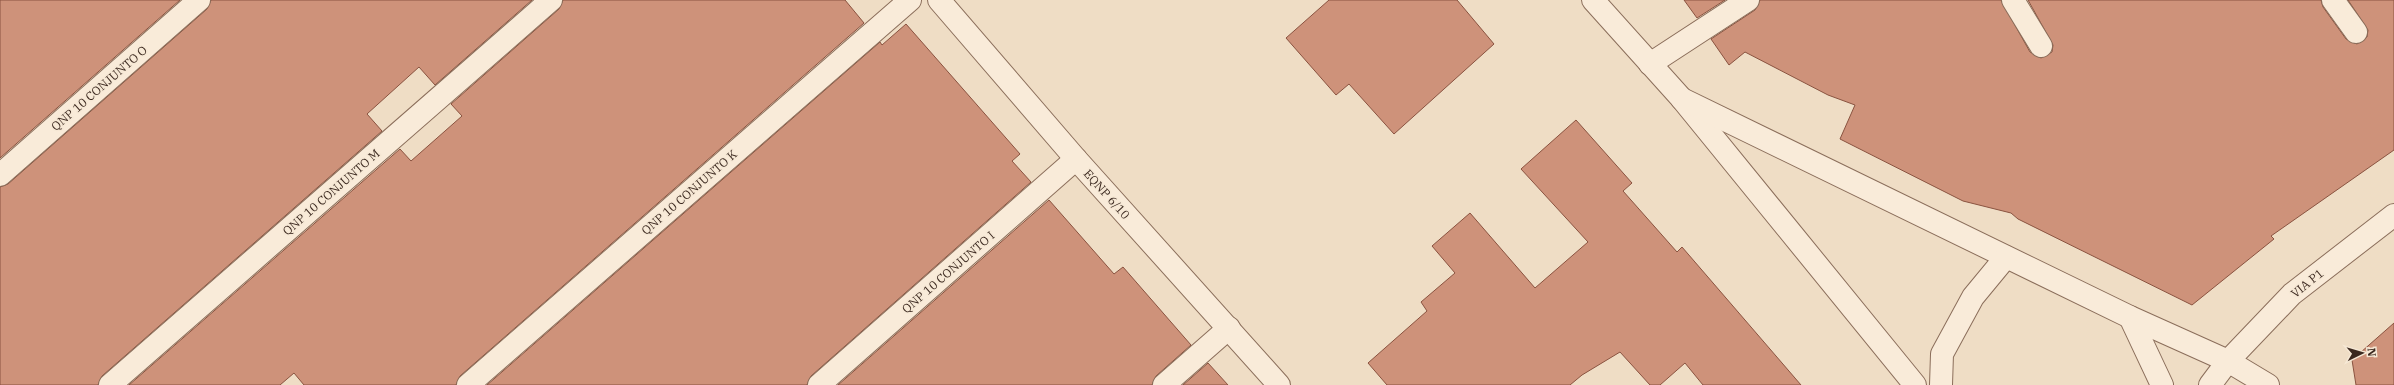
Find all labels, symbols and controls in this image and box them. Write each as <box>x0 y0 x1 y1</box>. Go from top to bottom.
street label: QNP 10 CONJUNTO O <box>48 42 150 134</box>
street label: QNP 10 CONJUNTO M <box>279 146 383 238</box>
street label: QNP 10 CONJUNTO K <box>638 146 740 238</box>
street label: EQNP 6/10 <box>1081 166 1133 222</box>
street label: QNP 10 CONJUNTO I <box>899 228 997 316</box>
street label: VIA P1 <box>2288 265 2326 301</box>
north arrow <box>2342 333 2382 373</box>
text: N <box>2365 347 2379 357</box>

